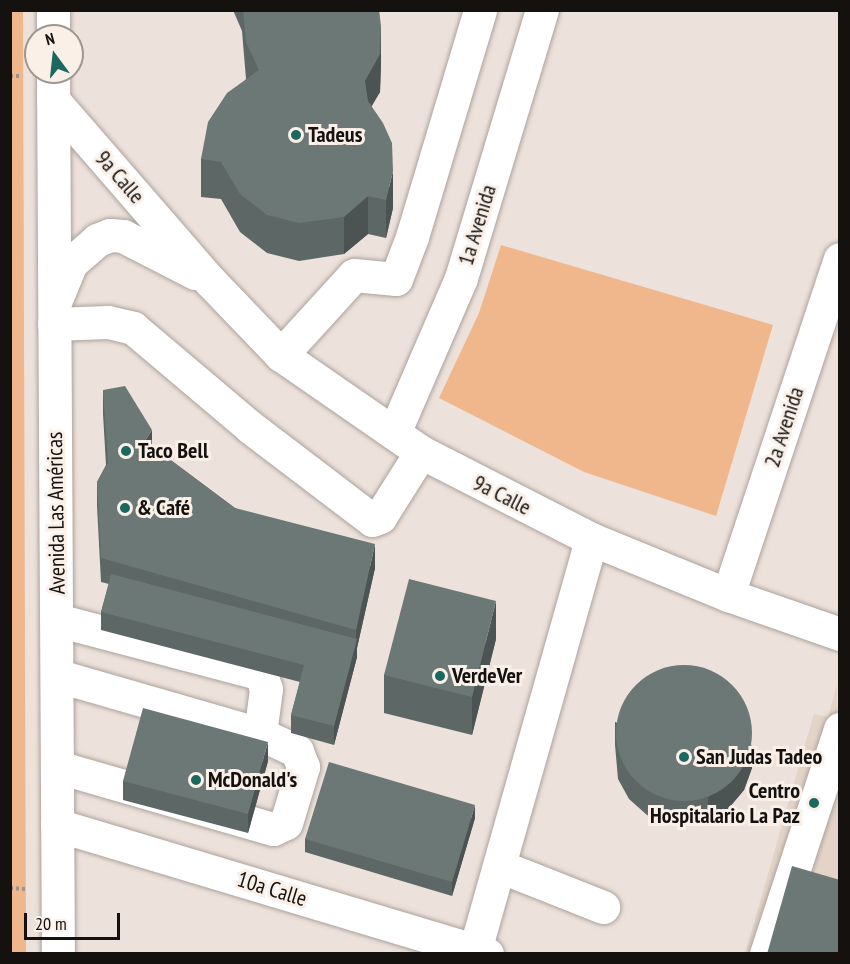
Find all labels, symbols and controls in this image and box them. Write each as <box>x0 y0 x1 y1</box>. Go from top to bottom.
north arrow <box>24 24 84 84</box>
text: N <box>43 28 57 49</box>
place label: Tadeus <box>308 122 362 148</box>
marker: Tadeus <box>289 128 303 142</box>
street label: 9a Calle <box>90 145 150 209</box>
street label: 1a Avenida <box>452 181 502 269</box>
street label: 2a Avenida <box>759 383 809 471</box>
street label: Avenida Las Américas <box>41 431 71 595</box>
place label: Taco Bell <box>138 438 208 464</box>
marker: Taco Bell <box>119 444 133 458</box>
street label: 9a Calle <box>469 469 535 521</box>
place label: & Café <box>137 495 191 521</box>
marker: & Café <box>118 501 132 515</box>
place label: VerdeVer <box>452 663 522 689</box>
marker: VerdeVer <box>433 669 447 683</box>
place label: San Judas Tadeo <box>696 744 823 770</box>
marker: San Judas Tadeo <box>677 750 691 764</box>
place label: McDonald's <box>208 767 297 793</box>
marker: McDonald's <box>189 773 203 787</box>
place label: Centro Hospitalario La Paz <box>650 777 800 828</box>
marker: Centro Hospitalario La Paz <box>805 794 823 812</box>
street label: 10a Calle <box>234 866 310 912</box>
scale bar <box>27 901 123 939</box>
text: 20 m <box>35 912 67 935</box>

